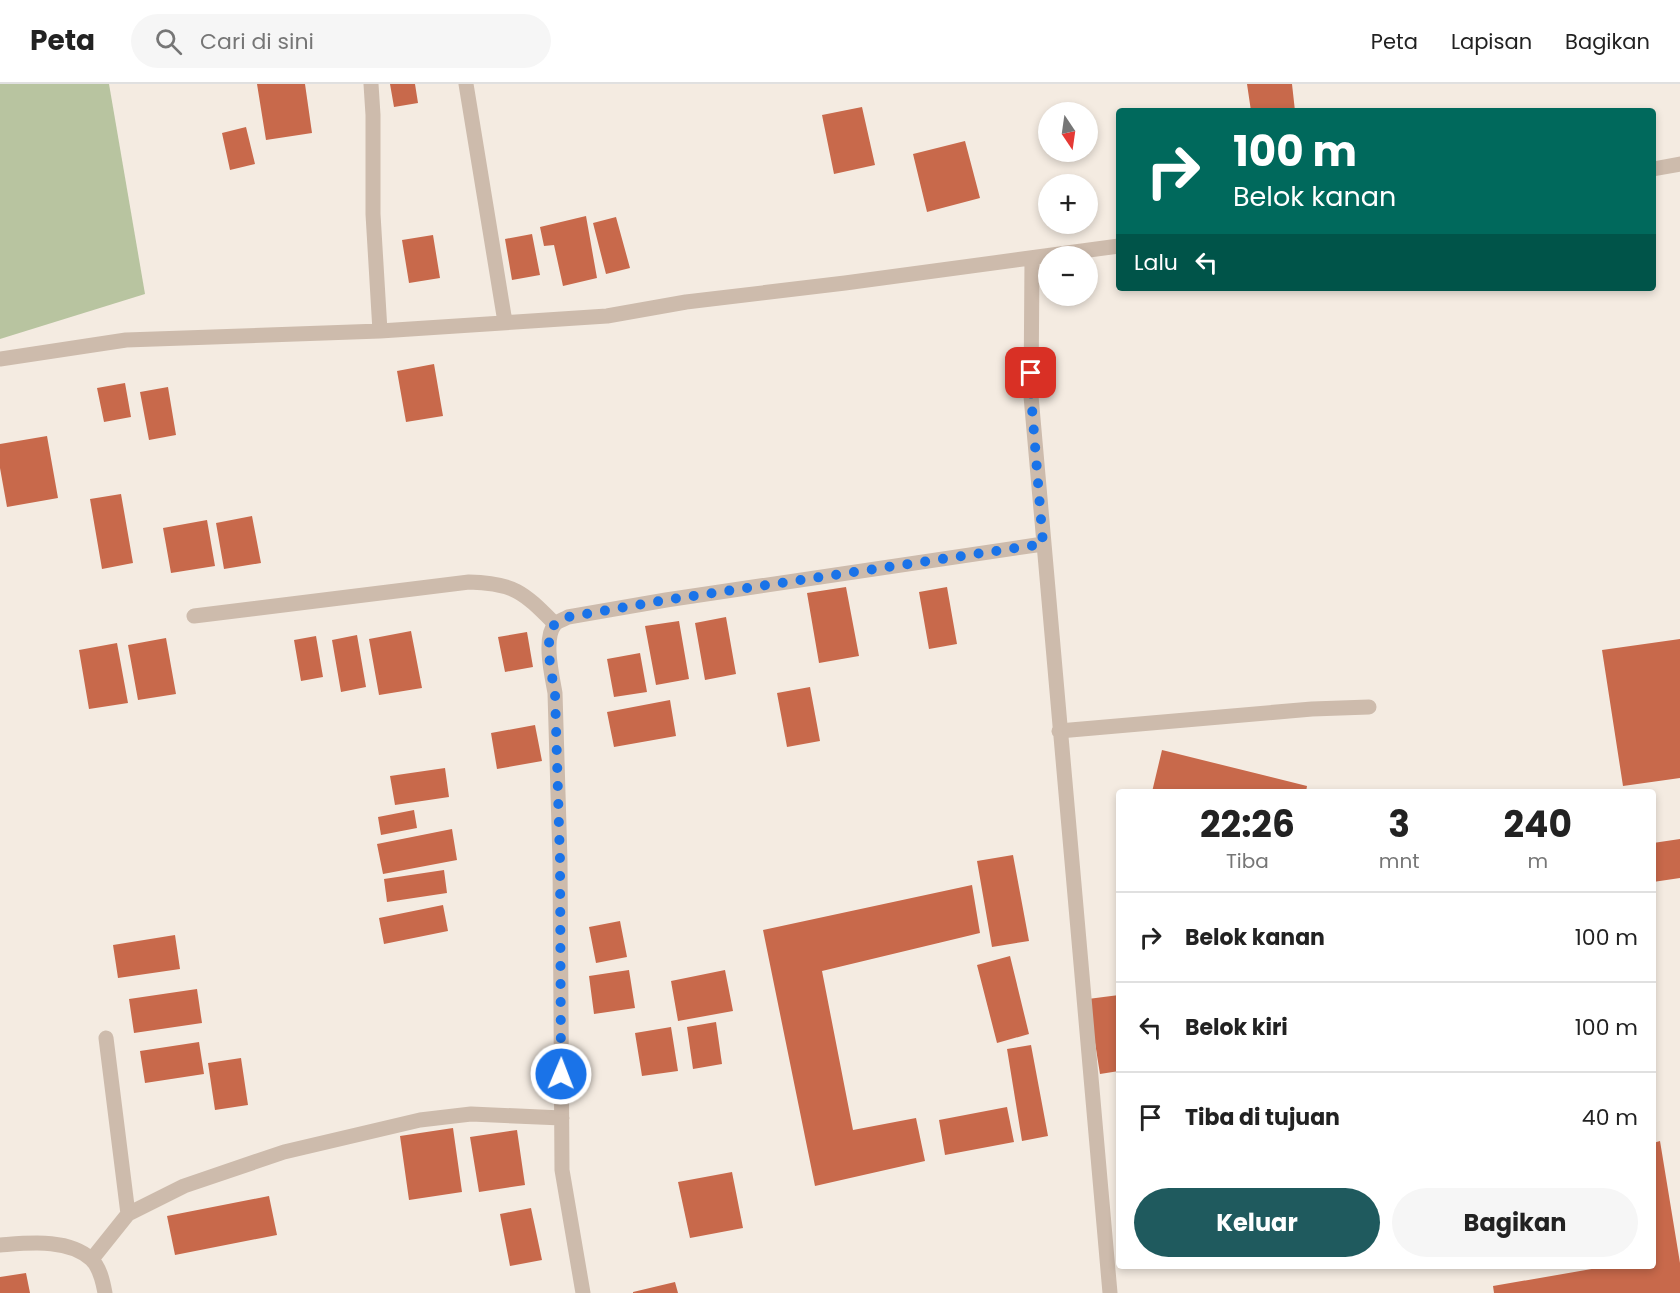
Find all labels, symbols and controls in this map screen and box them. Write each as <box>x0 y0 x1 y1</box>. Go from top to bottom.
search box <box>131 14 551 68</box>
text: Peta <box>30 21 95 60</box>
icon: search <box>152 25 185 58</box>
text: Cari di sini <box>200 26 314 57</box>
text: Peta <box>1371 27 1418 56</box>
text: Lapisan <box>1451 27 1532 56</box>
text: Bagikan <box>1565 27 1650 56</box>
north arrow <box>1038 102 1098 162</box>
map controls <box>1038 102 1098 306</box>
text: 100 m <box>1233 122 1357 181</box>
icon: right <box>1134 132 1212 210</box>
button: + <box>1038 174 1098 234</box>
text: Belok kanan <box>1233 178 1396 215</box>
button: − <box>1038 246 1098 306</box>
icon: left <box>1190 246 1223 279</box>
text: Lalu <box>1134 247 1178 278</box>
pin <box>1005 347 1056 398</box>
icon: arrive <box>1014 356 1047 389</box>
text: 22:26 <box>1200 799 1295 850</box>
text: 3 <box>1388 799 1410 850</box>
text: 240 <box>1504 799 1572 850</box>
text: Tiba <box>1226 847 1269 875</box>
text: mnt <box>1379 847 1420 875</box>
text: m <box>1527 847 1548 875</box>
icon: right <box>1134 921 1167 954</box>
text: Belok kanan <box>1185 922 1325 953</box>
text: 100 m <box>1575 922 1638 953</box>
icon: left <box>1134 1011 1167 1044</box>
text: Belok kiri <box>1185 1012 1288 1043</box>
text: 100 m <box>1575 1012 1638 1043</box>
position arrow <box>529 1042 593 1106</box>
icon: arrive <box>1134 1101 1167 1134</box>
text: Tiba di tujuan <box>1185 1102 1340 1133</box>
text: 40 m <box>1582 1102 1638 1133</box>
button: Keluar <box>1134 1188 1380 1257</box>
button: Bagikan <box>1392 1188 1638 1257</box>

